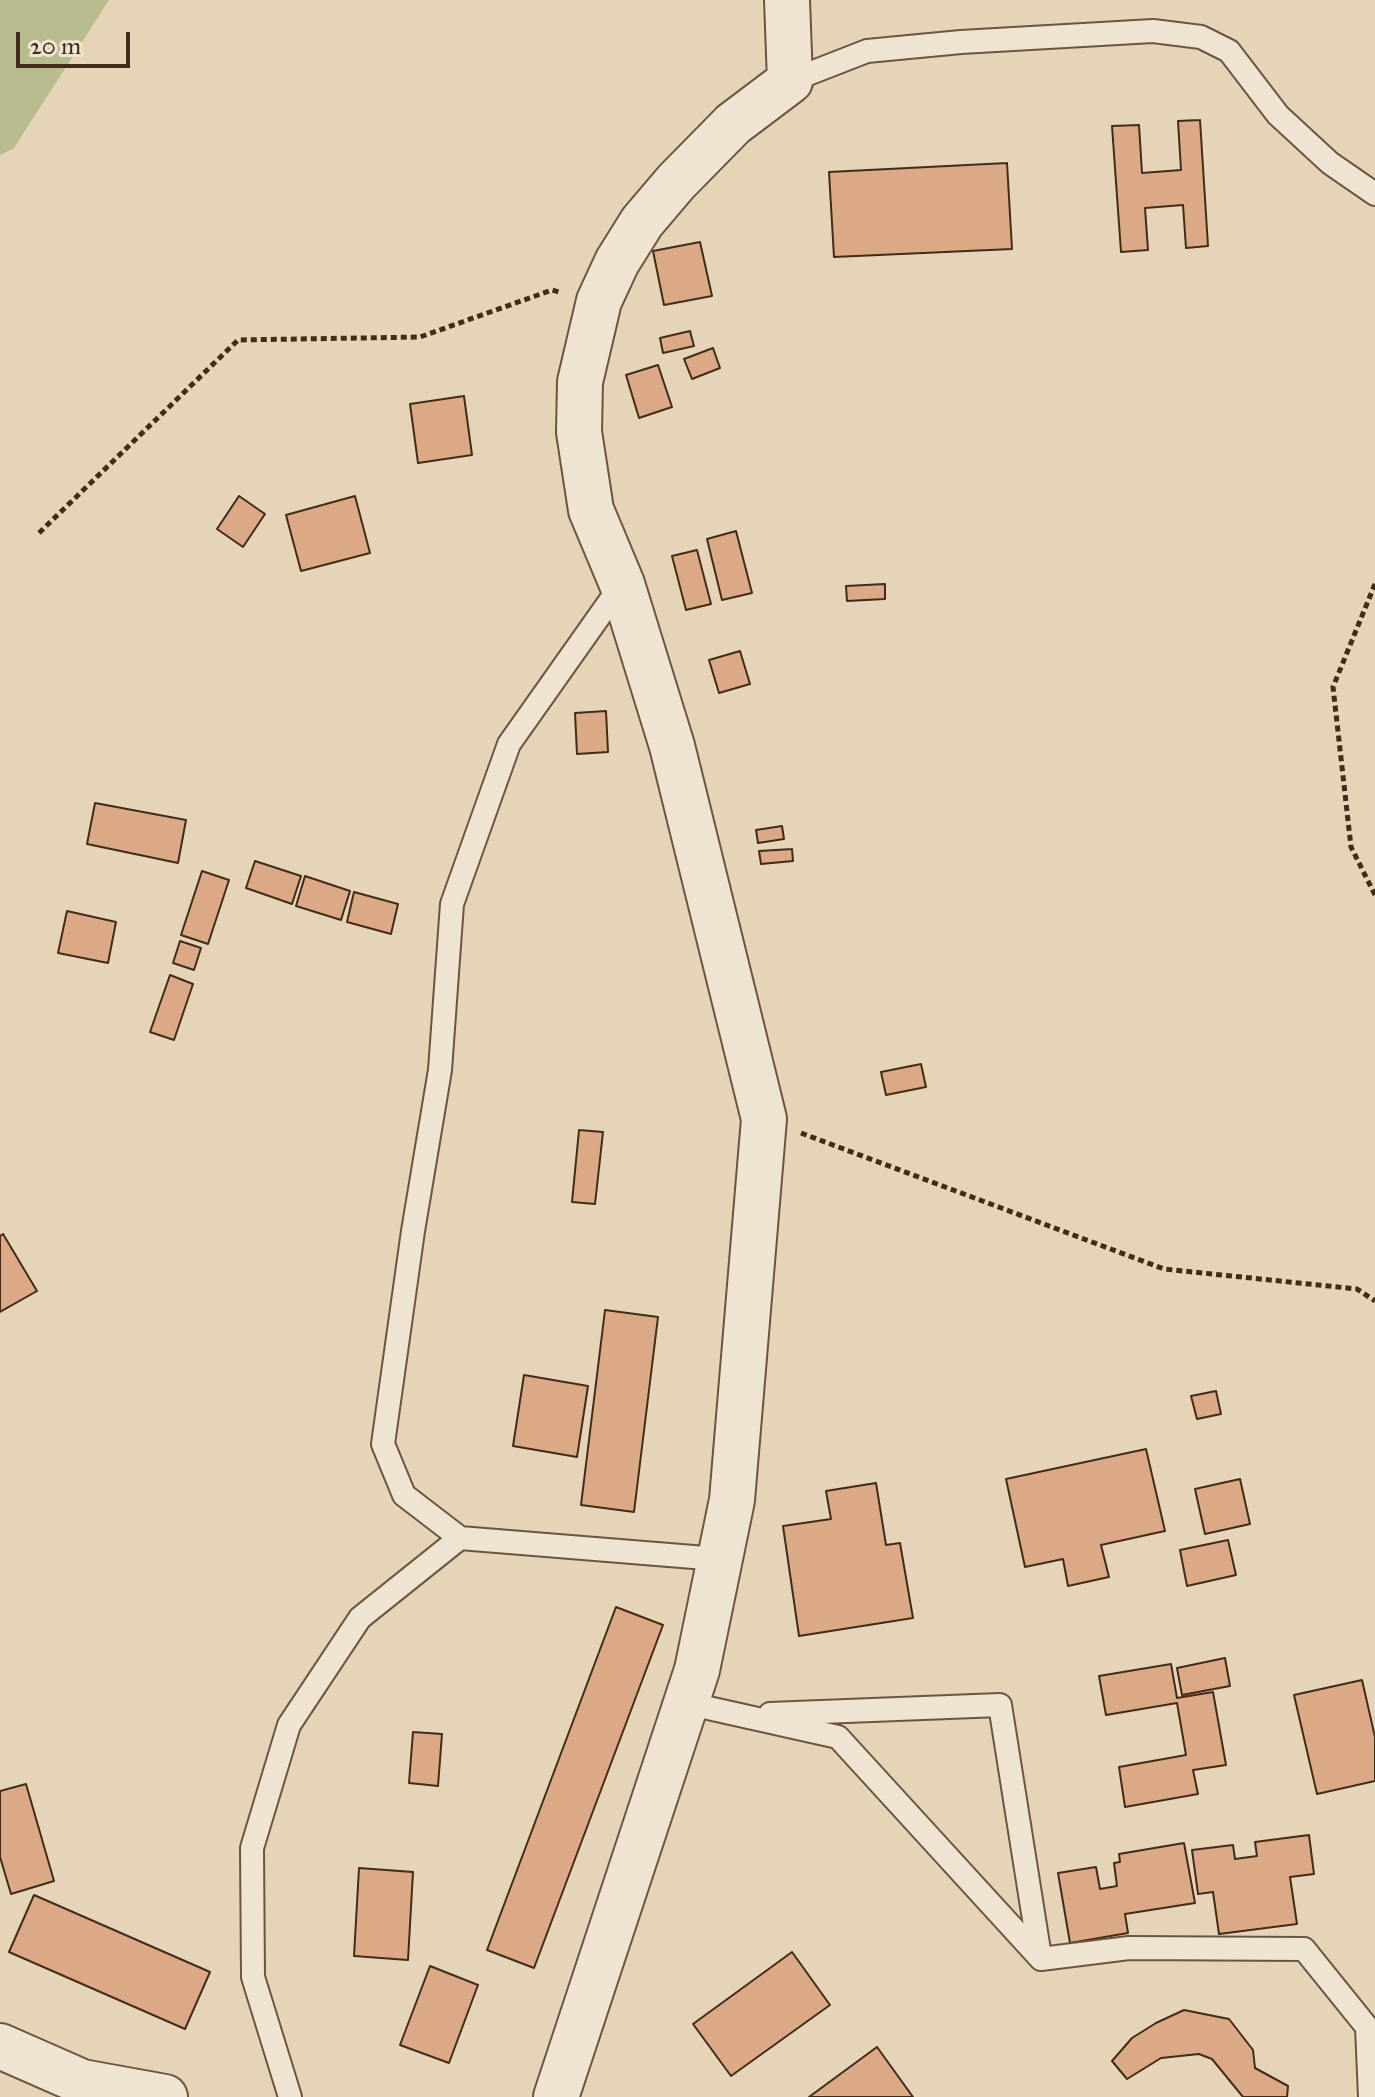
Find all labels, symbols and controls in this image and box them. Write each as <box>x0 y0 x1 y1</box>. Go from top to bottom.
scale bar <box>20 16 134 66</box>
text: 20 m <box>30 31 81 61</box>

